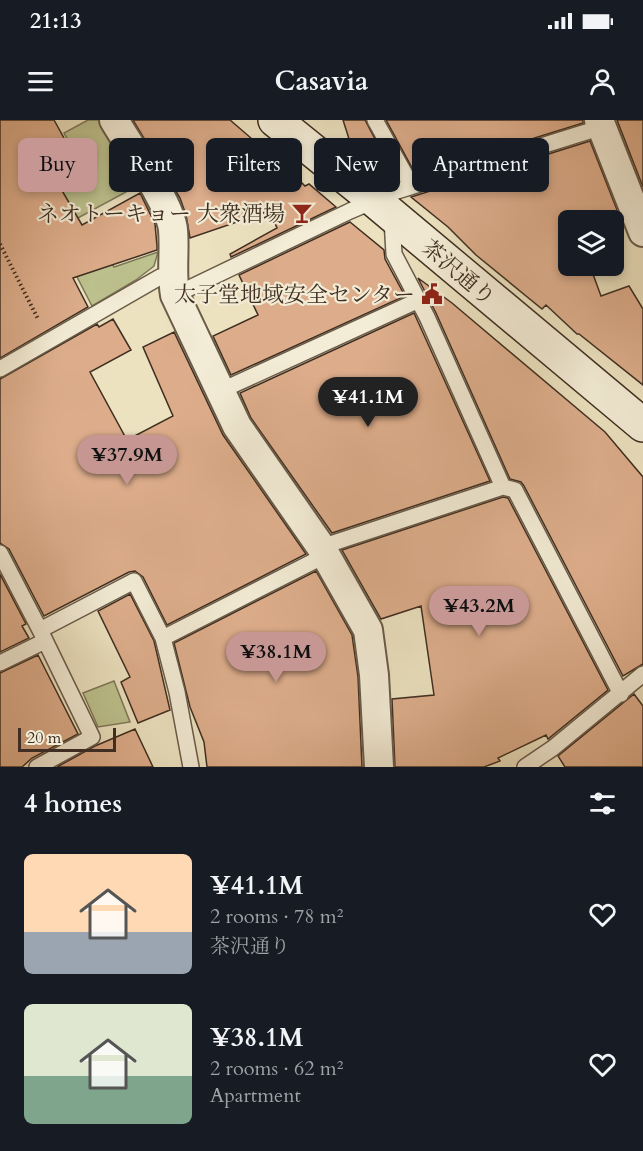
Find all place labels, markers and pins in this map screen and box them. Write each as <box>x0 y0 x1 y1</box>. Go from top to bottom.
place label: ネオトーキョー 大衆酒場 <box>37 199 285 229</box>
bar icon: ネオトーキョー 大衆酒場 <box>290 201 314 225</box>
place label: 太子堂地域安全センター <box>174 280 415 310</box>
public building icon: 太子堂地域安全センター <box>420 282 444 306</box>
pin: ¥41.1M <box>319 377 417 428</box>
pin: ¥37.9M <box>78 435 176 486</box>
pin: ¥43.2M <box>430 586 528 637</box>
pin: ¥38.1M <box>227 632 325 683</box>

